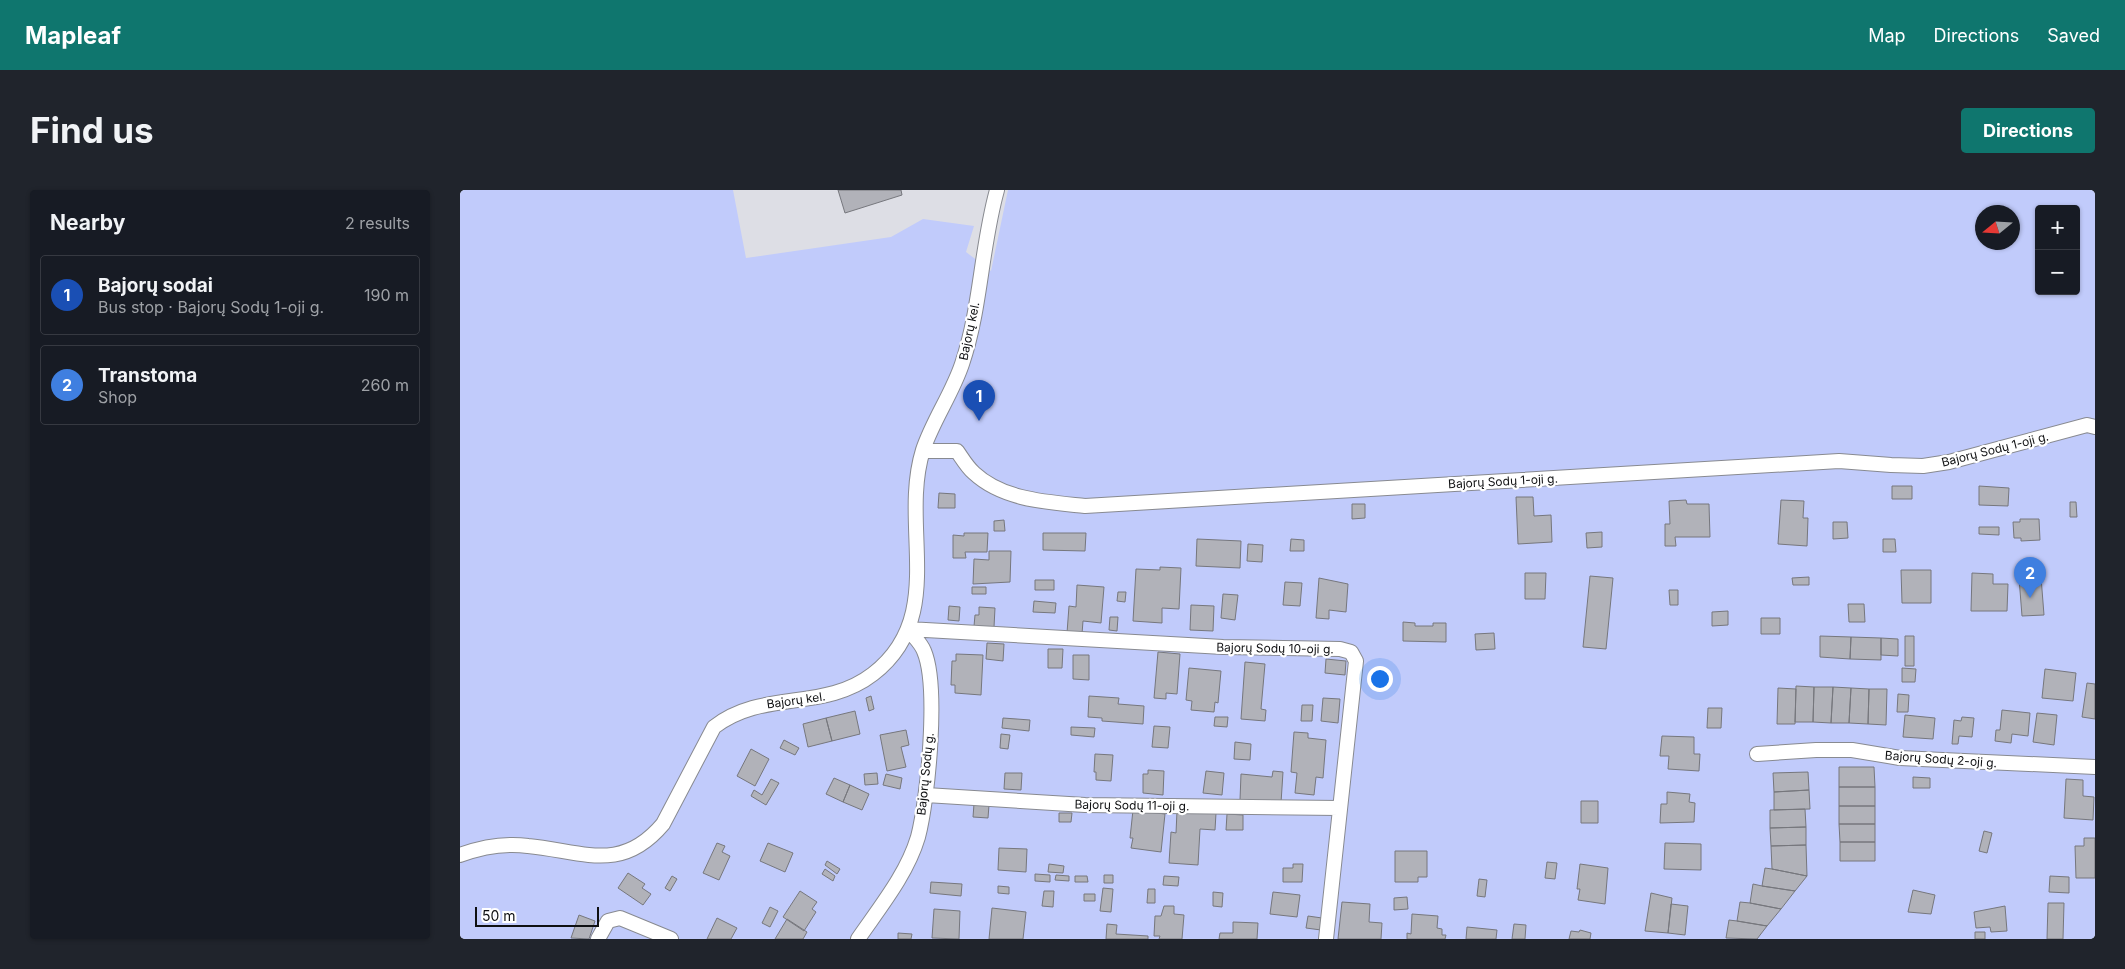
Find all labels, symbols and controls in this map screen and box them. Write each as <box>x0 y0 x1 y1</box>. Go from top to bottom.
text: Mapleaf <box>25 21 121 50</box>
text: Map <box>1868 25 1906 46</box>
text: Directions <box>1934 25 2019 46</box>
text: Saved <box>2047 25 2100 46</box>
button: Directions <box>1961 108 2095 153</box>
text: Find us <box>30 109 154 151</box>
north arrow <box>1975 205 2020 250</box>
map controls <box>2035 205 2080 295</box>
button: + <box>2035 205 2080 250</box>
text: Nearby <box>50 210 125 235</box>
text: 2 results <box>345 213 410 233</box>
button: − <box>2035 250 2080 295</box>
text: Bajorų sodai <box>98 274 213 297</box>
text: 1 <box>64 285 70 305</box>
text: 190 m <box>364 285 409 305</box>
text: Bus stop · Bajorų Sodų 1-oji g. <box>98 297 324 317</box>
street label: Bajorų kel. <box>955 300 983 362</box>
text: Transtoma <box>98 364 197 387</box>
text: 2 <box>62 375 72 395</box>
text: 260 m <box>361 375 409 395</box>
pin: 1 <box>963 380 995 421</box>
text: Shop <box>98 387 137 407</box>
street label: Bajorų Sodų 1-oji g. <box>1940 428 2050 470</box>
street label: Bajorų Sodų 1-oji g. <box>1448 471 1558 491</box>
pin: 2 <box>2014 557 2046 598</box>
street label: Bajorų Sodų 10-oji g. <box>1216 639 1334 657</box>
your location <box>1367 666 1393 692</box>
street label: Bajorų kel. <box>766 688 826 712</box>
street label: Bajorų Sodų g. <box>913 732 937 816</box>
street label: Bajorų Sodų 2-oji g. <box>1884 748 1998 770</box>
street label: Bajorų Sodų 11-oji g. <box>1074 796 1190 814</box>
scale bar <box>475 904 599 927</box>
text: 50 m <box>482 907 516 924</box>

